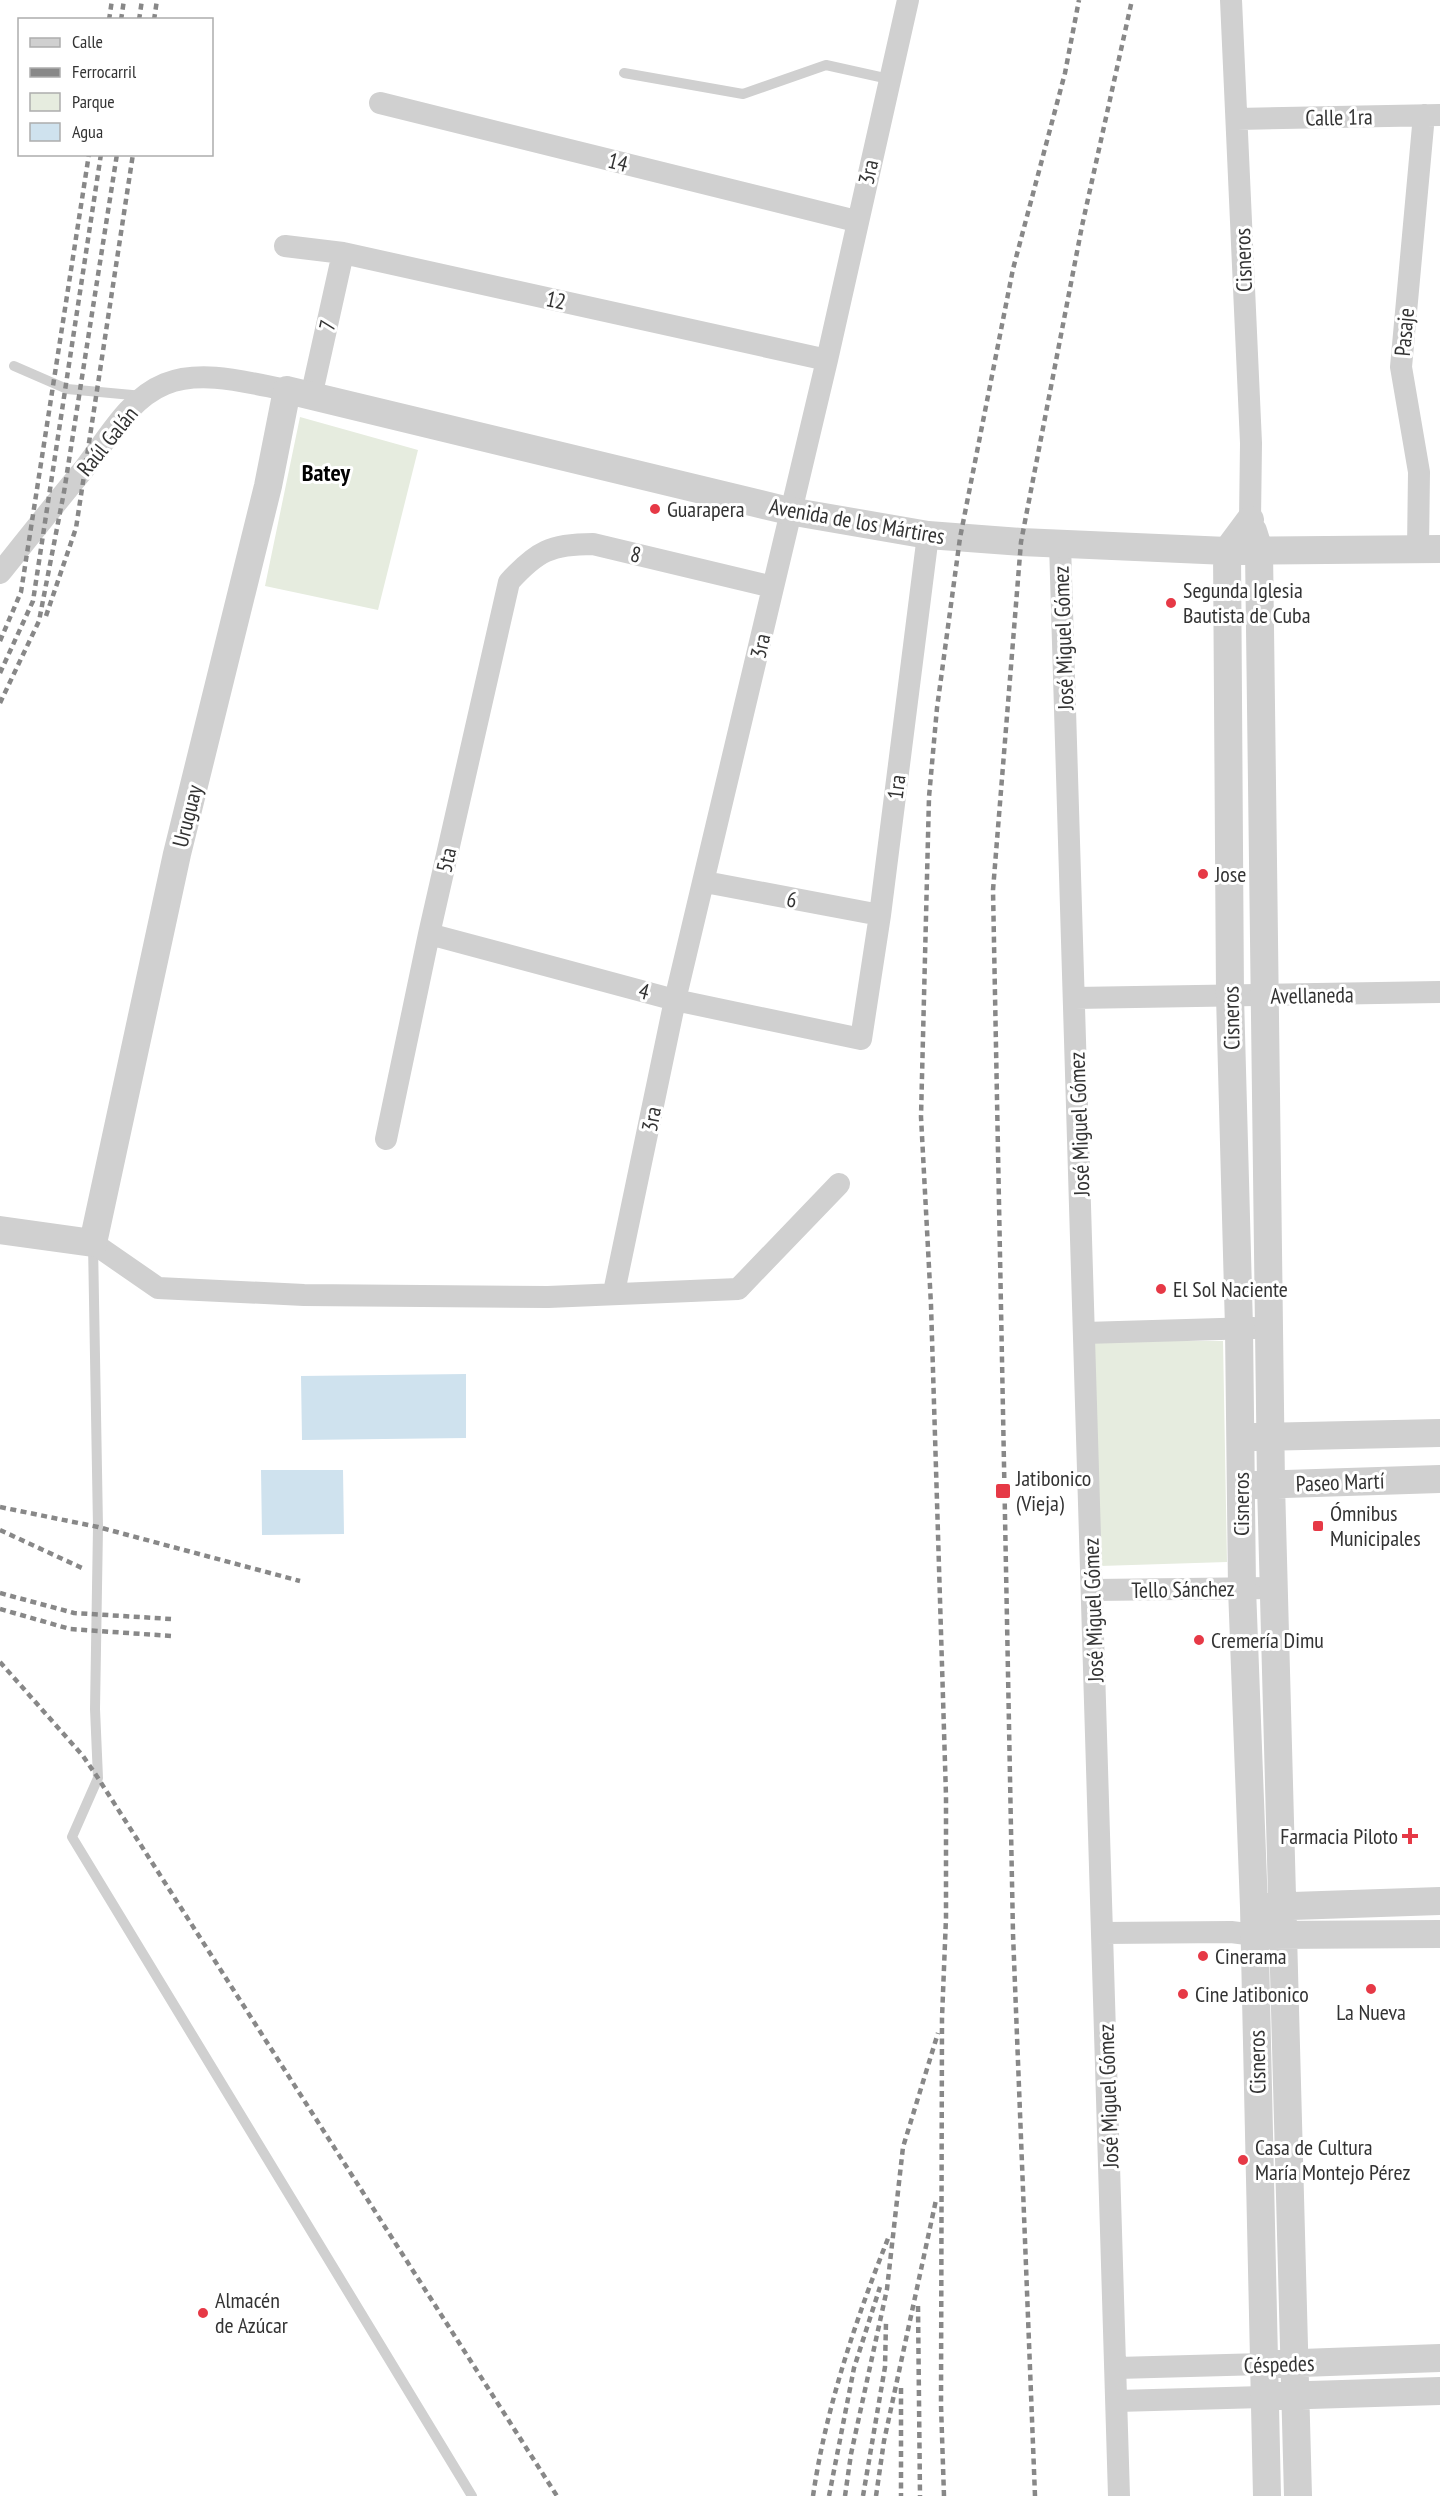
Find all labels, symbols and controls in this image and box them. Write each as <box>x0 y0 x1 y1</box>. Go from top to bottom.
legend <box>18 18 213 156</box>
text: Calle <box>72 30 103 53</box>
text: Ferrocarril <box>72 60 137 83</box>
text: Parque <box>72 90 115 113</box>
street label: Calle 1ra <box>1305 102 1373 132</box>
text: Agua <box>72 120 103 143</box>
street label: 14 <box>605 146 631 178</box>
street label: 3ra <box>852 157 884 187</box>
street label: Cisneros <box>1228 228 1258 292</box>
street label: 12 <box>543 284 569 316</box>
street label: Pasaje <box>1388 307 1420 357</box>
street label: 7 <box>312 317 342 333</box>
street label: Raúl Galán <box>70 400 144 482</box>
district label: Batey <box>302 457 351 488</box>
street label: Avenida de los Mártires <box>767 492 947 550</box>
place label: Guarapera <box>667 495 744 523</box>
marker: Guarapera <box>648 502 662 516</box>
street label: 8 <box>628 539 644 569</box>
street label: José Miguel Gómez <box>1046 565 1080 712</box>
place label: Segunda Iglesia Bautista de Cuba <box>1183 576 1310 629</box>
marker: Segunda Iglesia Bautista de Cuba <box>1164 596 1178 610</box>
street label: 3ra <box>744 631 776 661</box>
street label: 1ra <box>881 773 911 801</box>
street label: Uruguay <box>166 781 208 850</box>
street label: 5ta <box>430 845 462 875</box>
place label: Jose <box>1214 860 1246 888</box>
marker: Jose <box>1196 867 1210 881</box>
street label: 6 <box>784 884 800 914</box>
street label: 4 <box>636 976 652 1006</box>
street label: Avellaneda <box>1270 980 1354 1010</box>
street label: Cisneros <box>1216 986 1246 1050</box>
street label: José Miguel Gómez <box>1062 1051 1096 1198</box>
street label: 3ra <box>635 1104 667 1134</box>
place label: El Sol Naciente <box>1173 1275 1288 1303</box>
marker: El Sol Naciente <box>1154 1282 1168 1296</box>
place label: Jatibonico (Vieja) <box>1015 1464 1091 1517</box>
street label: Paseo Martí <box>1295 1466 1385 1498</box>
street label: Cisneros <box>1227 1472 1255 1536</box>
marker: Jatibonico (Vieja) <box>994 1482 1012 1500</box>
place label: Ómnibus Municipales <box>1330 1499 1421 1552</box>
marker: Ómnibus Municipales <box>1311 1519 1325 1533</box>
street label: José Miguel Gómez <box>1076 1537 1110 1684</box>
street label: Tello Sánchez <box>1131 1574 1235 1604</box>
place label: Cremería Dimu <box>1211 1626 1324 1654</box>
marker: Cremería Dimu <box>1192 1633 1206 1647</box>
place label: Farmacia Piloto <box>1280 1822 1398 1850</box>
marker: Farmacia Piloto <box>1403 1829 1417 1843</box>
place label: Cinerama <box>1215 1942 1287 1970</box>
marker: Cinerama <box>1196 1949 1210 1963</box>
place label: Cine Jatibonico <box>1195 1980 1309 2008</box>
marker: La Nueva <box>1364 1982 1378 1996</box>
marker: Cine Jatibonico <box>1176 1987 1190 2001</box>
place label: La Nueva <box>1336 1998 1406 2026</box>
street label: José Miguel Gómez <box>1091 2023 1125 2170</box>
street label: Cisneros <box>1242 2030 1272 2094</box>
place label: Casa de Cultura María Montejo Pérez <box>1255 2133 1410 2186</box>
marker: Casa de Cultura María Montejo Pérez <box>1236 2153 1250 2167</box>
place label: Almacén de Azúcar <box>215 2286 288 2339</box>
marker: Almacén de Azúcar <box>196 2306 210 2320</box>
street label: Céspedes <box>1243 2349 1315 2379</box>

